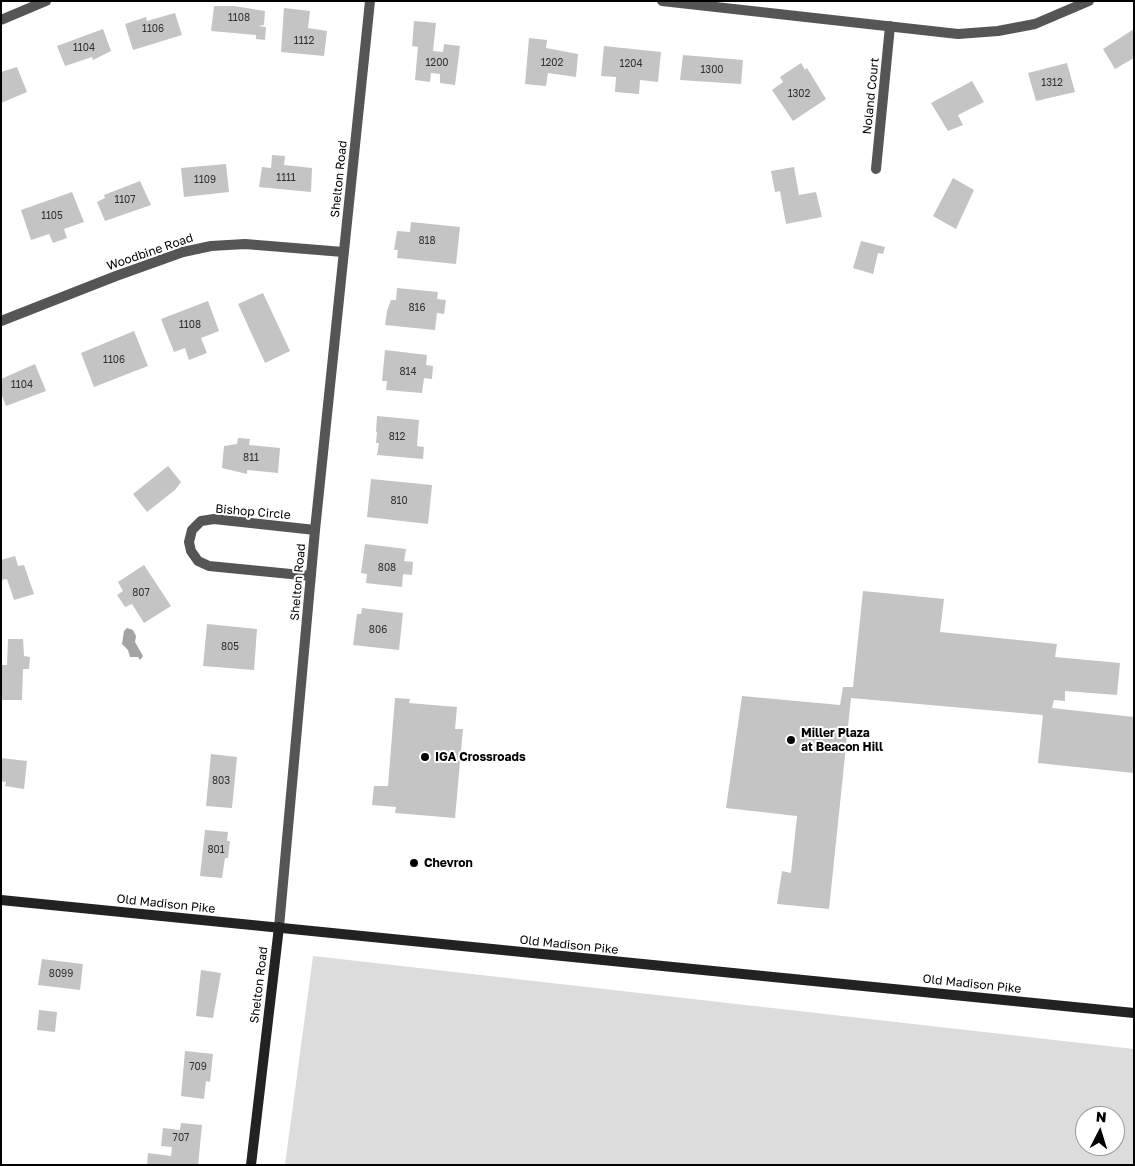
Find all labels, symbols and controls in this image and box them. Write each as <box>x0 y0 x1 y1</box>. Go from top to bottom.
house number: 1108 <box>228 12 250 24</box>
house number: 1106 <box>142 23 164 35</box>
house number: 1112 <box>294 35 314 47</box>
house number: 1104 <box>73 42 95 54</box>
house number: 1200 <box>425 57 449 69</box>
house number: 1202 <box>541 57 563 69</box>
street label: Noland Court <box>860 57 882 135</box>
house number: 1204 <box>620 58 642 70</box>
house number: 1300 <box>700 64 724 76</box>
house number: 1312 <box>1041 77 1063 89</box>
house number: 1302 <box>788 88 810 100</box>
street label: Shelton Road <box>328 140 350 218</box>
house number: 1111 <box>276 172 296 184</box>
house number: 1109 <box>194 174 216 186</box>
house number: 1107 <box>114 194 136 206</box>
house number: 1105 <box>41 210 63 222</box>
street label: Woodbine Road <box>105 231 195 273</box>
house number: 818 <box>418 235 436 247</box>
house number: 816 <box>409 302 425 314</box>
house number: 1108 <box>179 319 201 331</box>
house number: 1106 <box>103 354 125 366</box>
house number: 814 <box>399 366 417 378</box>
house number: 1104 <box>11 379 33 391</box>
house number: 812 <box>389 431 405 443</box>
house number: 811 <box>243 452 259 464</box>
house number: 810 <box>390 495 408 507</box>
street label: Bishop Circle <box>215 502 291 522</box>
street label: Shelton Road <box>287 543 309 621</box>
house number: 808 <box>378 562 396 574</box>
house number: 807 <box>132 587 150 599</box>
house number: 806 <box>369 624 387 636</box>
house number: 805 <box>221 641 239 653</box>
place label: Miller Plaza at Beacon Hill <box>801 726 883 754</box>
marker: Miller Plaza at Beacon Hill <box>785 734 797 746</box>
place label: IGA Crossroads <box>435 750 526 764</box>
marker: IGA Crossroads <box>419 751 431 763</box>
house number: 803 <box>212 775 230 787</box>
house number: 801 <box>207 844 225 856</box>
place label: Chevron <box>424 856 473 870</box>
marker: Chevron <box>408 857 420 869</box>
street label: Old Madison Pike <box>116 892 216 916</box>
street label: Old Madison Pike <box>519 933 619 957</box>
street label: Shelton Road <box>247 946 271 1024</box>
house number: 8099 <box>49 968 73 980</box>
street label: Old Madison Pike <box>922 972 1022 996</box>
house number: 709 <box>189 1061 207 1073</box>
north arrow <box>1075 1106 1125 1156</box>
text: N <box>1095 1108 1107 1125</box>
house number: 707 <box>173 1132 189 1144</box>

